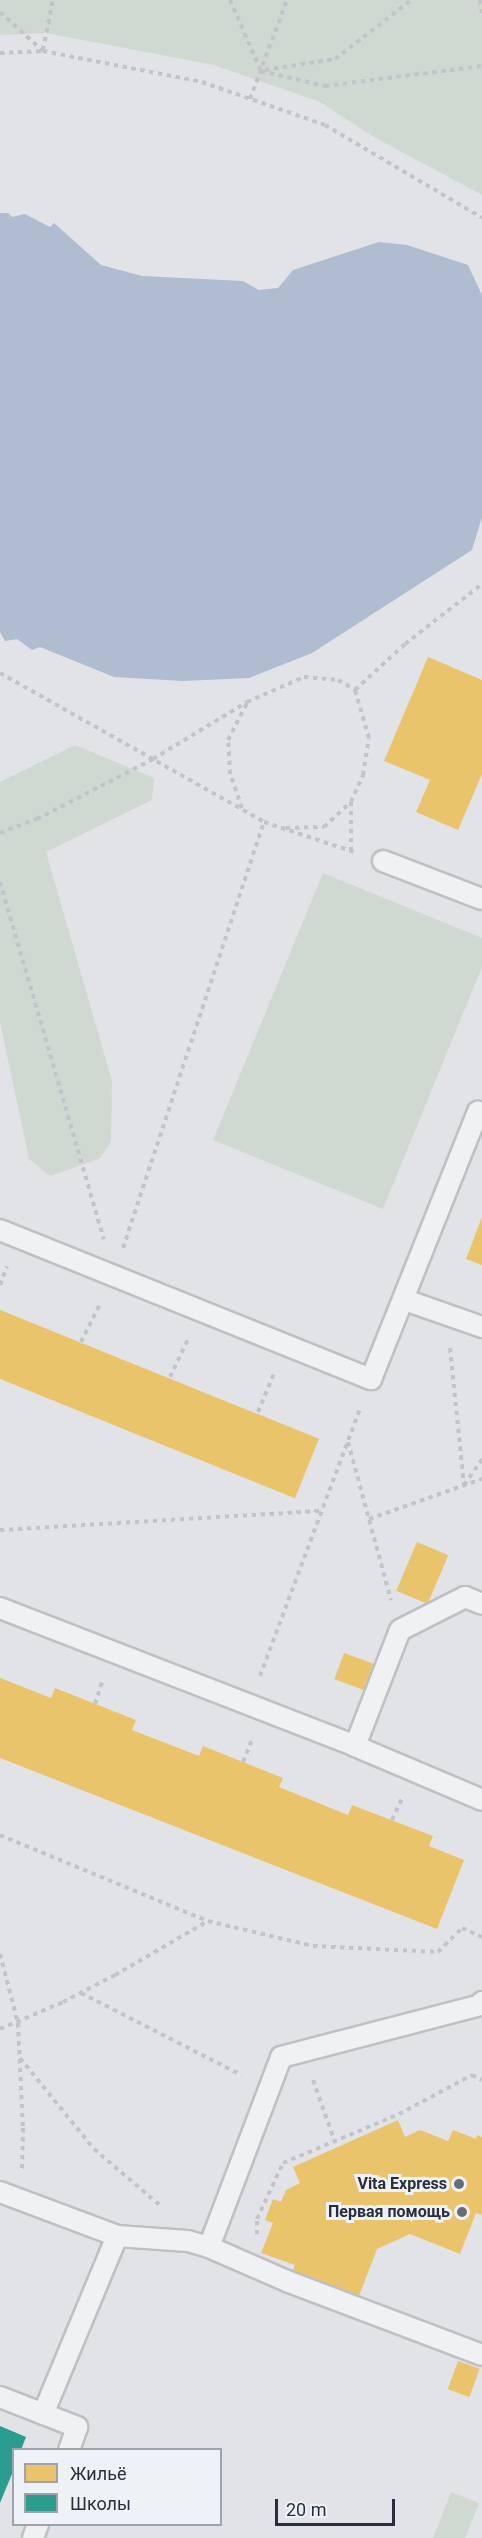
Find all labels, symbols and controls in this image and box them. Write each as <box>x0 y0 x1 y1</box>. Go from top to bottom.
place label: Vita Express <box>357 2174 447 2194</box>
marker: Vita Express <box>452 2177 466 2191</box>
place label: Первая помощь <box>328 2202 450 2222</box>
marker: Первая помощь <box>455 2205 469 2219</box>
legend <box>12 2448 222 2526</box>
text: Жильё <box>70 2463 126 2484</box>
scale bar <box>278 2487 398 2525</box>
text: Школы <box>70 2493 131 2514</box>
text: 20 m <box>286 2499 326 2520</box>

